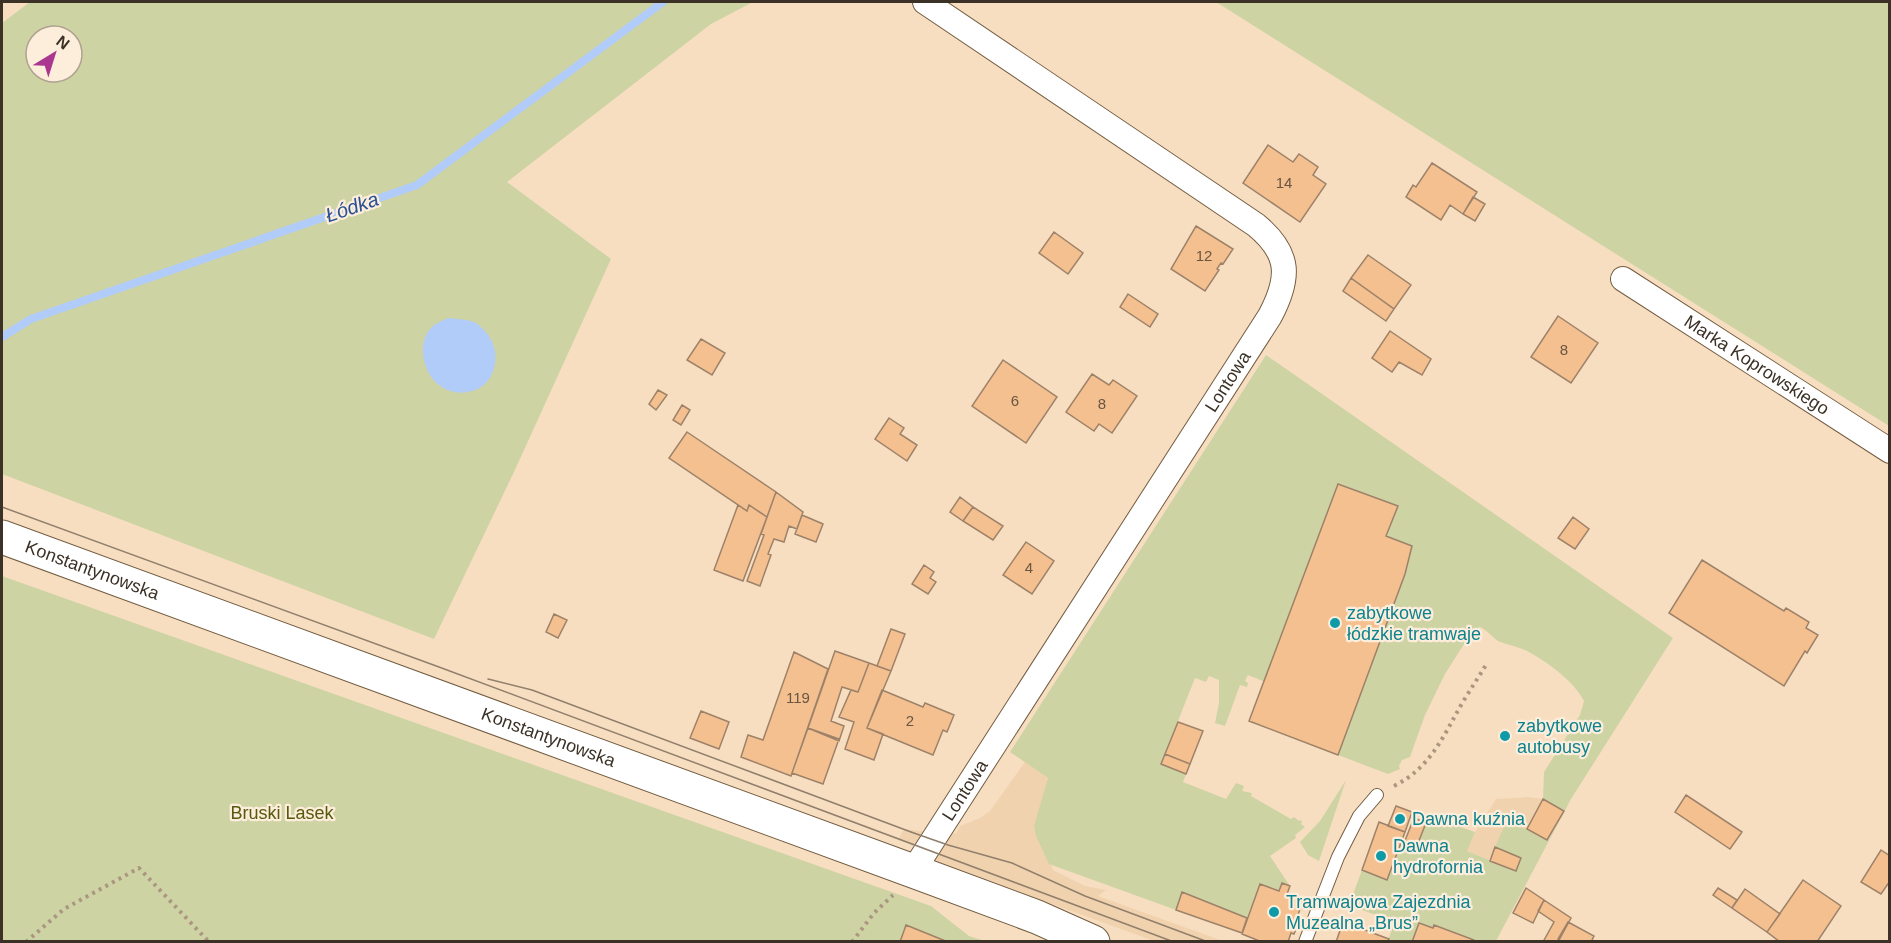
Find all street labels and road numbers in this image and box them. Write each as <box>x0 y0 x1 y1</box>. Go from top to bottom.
street label: Marka Koprowskiego <box>1681 311 1833 419</box>
street label: Lontowa <box>1201 347 1255 416</box>
street label: Konstantynowska <box>22 536 163 604</box>
street label: Konstantynowska <box>479 704 619 771</box>
street label: Lontowa <box>938 755 992 824</box>

